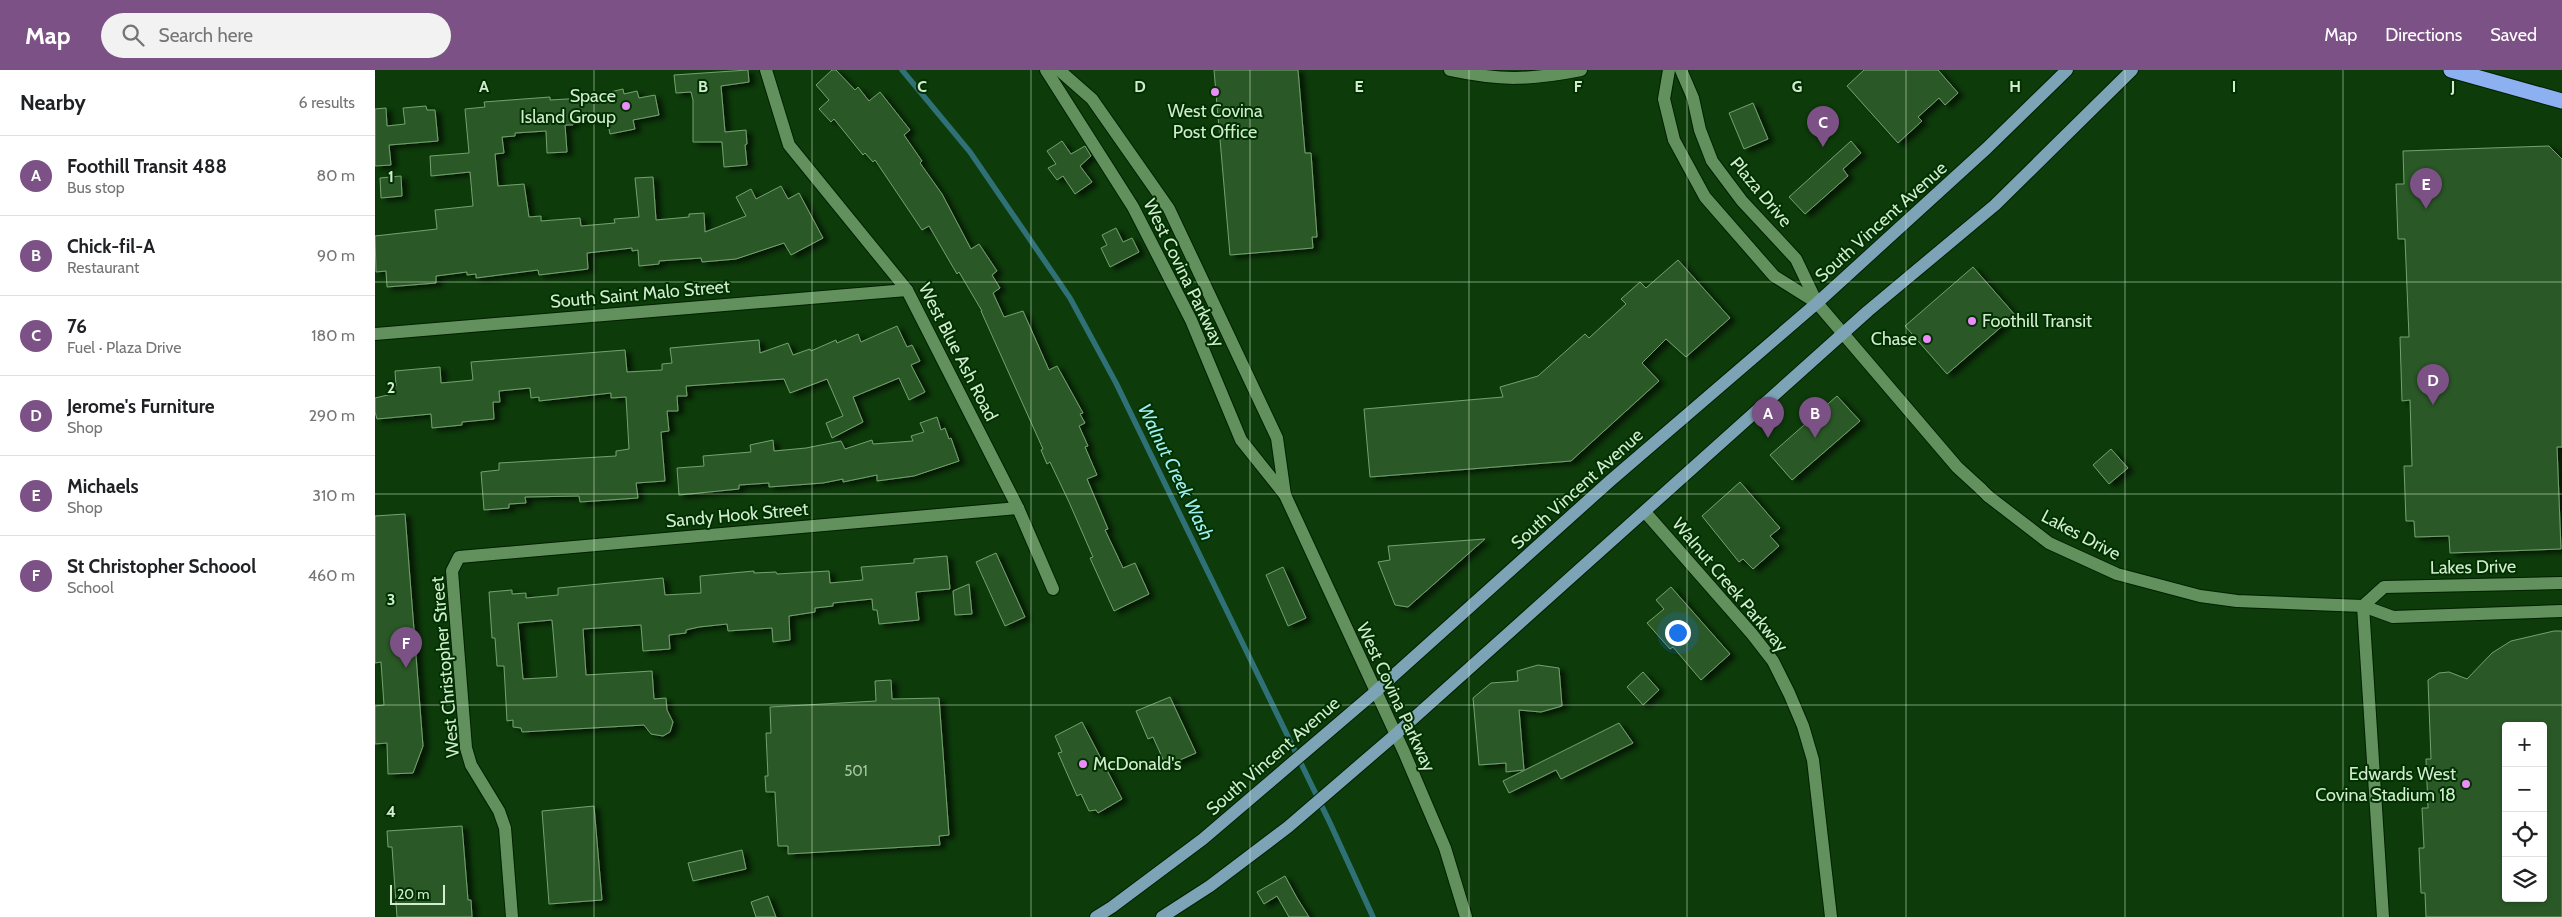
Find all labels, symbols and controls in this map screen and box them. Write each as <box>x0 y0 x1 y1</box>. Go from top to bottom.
search box <box>101 13 451 58</box>
text: Map <box>25 21 71 50</box>
icon: search <box>119 21 147 49</box>
text: Search here <box>159 24 253 47</box>
text: Map <box>2324 24 2357 46</box>
text: Directions <box>2385 24 2462 46</box>
text: Saved <box>2490 24 2537 46</box>
text: A <box>479 77 489 96</box>
text: B <box>698 77 708 96</box>
text: C <box>917 77 927 96</box>
text: D <box>1134 77 1146 96</box>
text: E <box>1354 77 1364 96</box>
text: F <box>1574 77 1583 96</box>
text: G <box>1792 77 1802 96</box>
text: H <box>2009 77 2021 96</box>
text: I <box>2232 77 2236 96</box>
text: J <box>2450 77 2455 96</box>
place label: Space Island Group <box>520 85 616 128</box>
marker: West Covina Post Office <box>1209 86 1221 98</box>
text: Nearby <box>20 90 86 115</box>
text: 6 results <box>299 93 355 112</box>
marker: Space Island Group <box>620 100 632 112</box>
place label: West Covina Post Office <box>1167 100 1263 143</box>
pin: C <box>1807 106 1839 147</box>
street label: Plaza Drive <box>1725 153 1797 231</box>
text: Foothill Transit 488 <box>67 155 227 178</box>
street label: South Vincent Avenue <box>1811 157 1951 287</box>
text: A <box>31 166 41 185</box>
text: 80 m <box>317 166 355 185</box>
text: 1 <box>388 167 394 186</box>
pin: E <box>2410 168 2442 209</box>
text: Bus stop <box>67 178 125 197</box>
street label: West Covina Parkway <box>1139 195 1229 351</box>
text: Chick-fil-A <box>67 235 155 258</box>
text: B <box>31 246 41 265</box>
text: 90 m <box>317 246 355 265</box>
text: Restaurant <box>67 258 139 277</box>
street label: South Saint Malo Street <box>549 275 731 313</box>
street label: West Blue Ash Road <box>914 279 1002 425</box>
place label: Foothill Transit <box>1982 310 2092 332</box>
text: 76 <box>67 315 87 338</box>
marker: Foothill Transit <box>1966 315 1978 327</box>
text: C <box>31 326 41 345</box>
text: 180 m <box>311 326 355 345</box>
place label: Chase <box>1871 328 1917 350</box>
marker: Chase <box>1921 333 1933 345</box>
text: Fuel · Plaza Drive <box>67 338 181 357</box>
pin: D <box>2417 364 2449 405</box>
text: 2 <box>387 378 395 397</box>
text: Jerome's Furniture <box>67 395 215 418</box>
pin: A <box>1752 397 1784 438</box>
pin: B <box>1799 397 1831 438</box>
water label: Walnut Creek Wash <box>1133 400 1219 544</box>
text: D <box>30 406 42 425</box>
text: 290 m <box>309 406 355 425</box>
text: Shop <box>67 418 103 437</box>
street label: South Vincent Avenue <box>1507 424 1647 554</box>
text: Michaels <box>67 475 139 498</box>
text: E <box>31 486 41 505</box>
text: 310 m <box>312 486 355 505</box>
text: Shop <box>67 498 103 517</box>
street label: Sandy Hook Street <box>665 498 809 532</box>
street label: Lakes Drive <box>2038 505 2124 565</box>
street label: Walnut Creek Parkway <box>1667 513 1793 657</box>
text: St Christopher Schoool <box>67 555 256 578</box>
street label: Lakes Drive <box>2430 555 2516 579</box>
text: F <box>32 566 40 585</box>
text: 460 m <box>308 566 355 585</box>
street label: West Christopher Street <box>426 575 464 759</box>
text: School <box>67 578 114 597</box>
text: 3 <box>387 590 395 609</box>
street label: West Covina Parkway <box>1352 619 1440 775</box>
your location <box>1665 620 1691 646</box>
pin: F <box>390 627 422 668</box>
street label: South Vincent Avenue <box>1202 692 1344 820</box>
map controls <box>2502 722 2547 902</box>
button: + <box>2502 722 2547 767</box>
place label: McDonald's <box>1093 753 1181 775</box>
marker: McDonald's <box>1077 758 1089 770</box>
house number: 501 <box>844 762 868 780</box>
place label: Edwards West Covina Stadium 18 <box>2315 763 2456 806</box>
button: − <box>2502 767 2547 812</box>
marker: Edwards West Covina Stadium 18 <box>2460 778 2472 790</box>
text: 4 <box>386 802 396 821</box>
button: locate <box>2502 812 2547 857</box>
button: layers <box>2502 857 2547 902</box>
scale bar <box>390 882 445 905</box>
text: 20 m <box>397 885 430 903</box>

